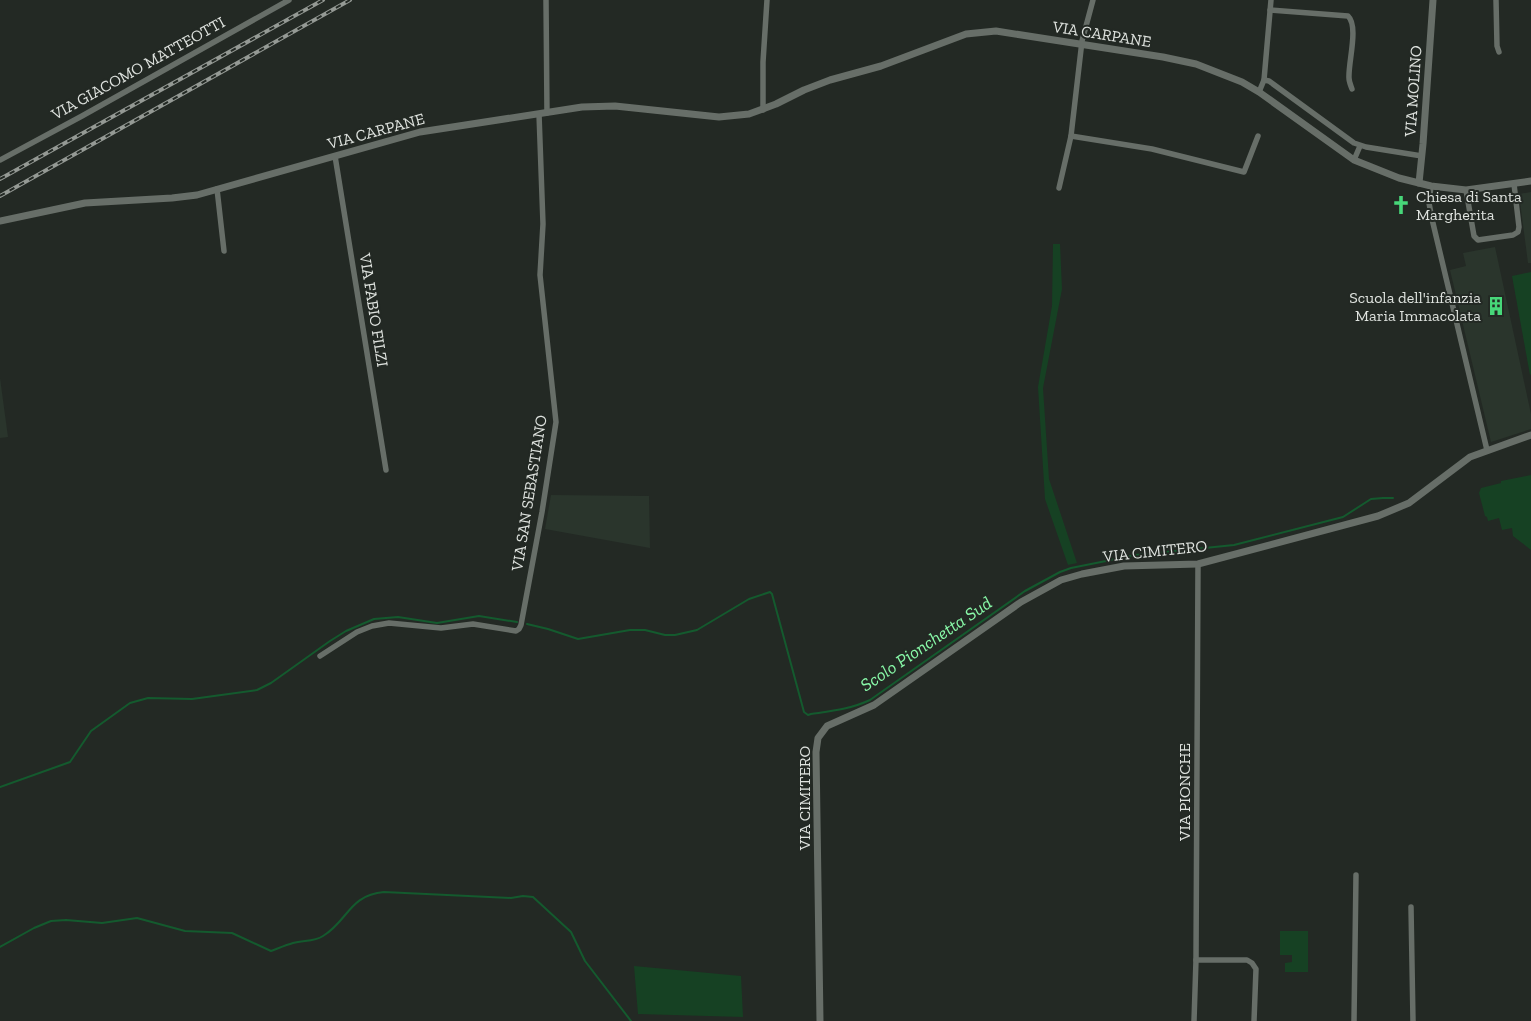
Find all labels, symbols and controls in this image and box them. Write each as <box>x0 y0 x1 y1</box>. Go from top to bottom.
street label: VIA GIACOMO MATTEOTTI <box>47 12 228 124</box>
street label: VIA CARPANE <box>1050 17 1153 51</box>
street label: VIA MOLINO <box>1400 44 1426 138</box>
street label: VIA CARPANE <box>324 109 427 153</box>
place label: Chiesa di Santa Margherita <box>1416 187 1522 224</box>
church icon: Chiesa di Santa Margherita <box>1390 194 1412 216</box>
street label: VIA FABIO FILZI <box>355 251 392 368</box>
place label: Scuola dell'infanzia Maria Immacolata <box>1349 288 1481 325</box>
building icon: Scuola dell'infanzia Maria Immacolata <box>1485 295 1507 317</box>
street label: VIA SAN SEBASTIANO <box>507 413 551 573</box>
street label: VIA CIMITERO <box>1101 536 1208 566</box>
water label: Scolo Pionchetta Sud <box>856 592 996 696</box>
street label: VIA PIONCHE <box>1175 743 1194 842</box>
street label: VIA CIMITERO <box>795 745 814 851</box>

